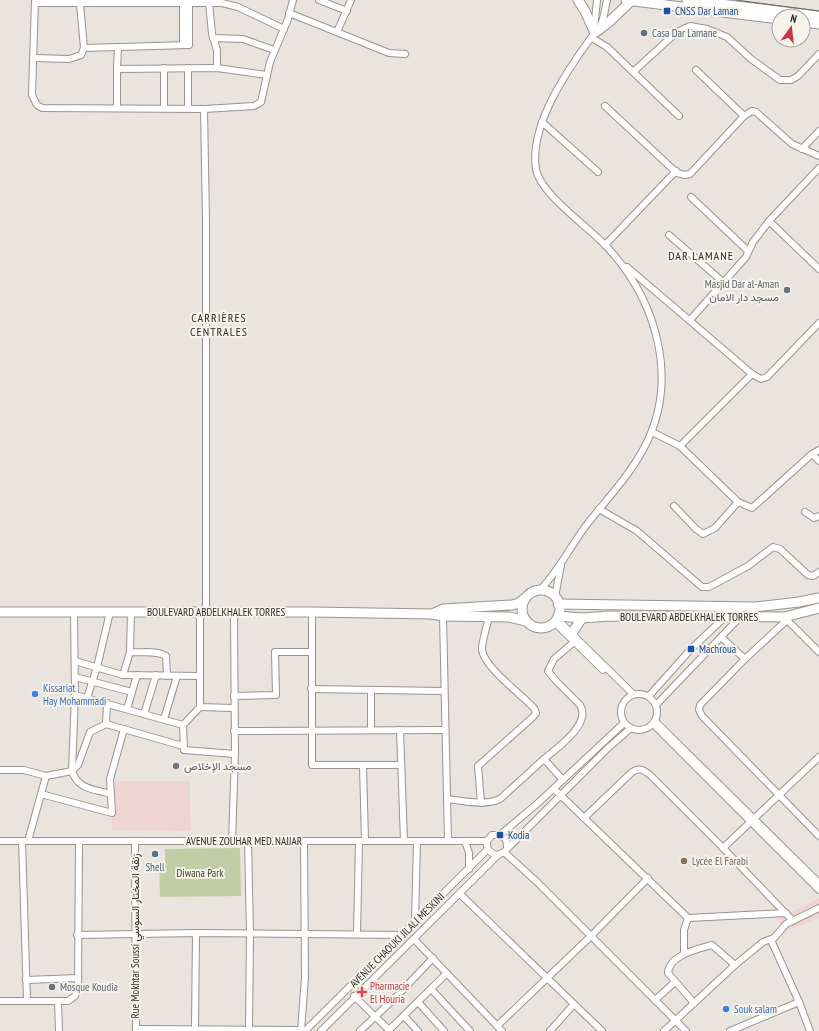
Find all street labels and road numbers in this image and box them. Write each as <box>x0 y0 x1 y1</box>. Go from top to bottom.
street label: BOULEVARD ABDELKHALEK TORRES <box>147 605 285 619</box>
street label: BOULEVARD ABDELKHALEK TORRES <box>620 610 758 624</box>
street label: AVENUE ZOUHAR MED. NAJJAR <box>186 834 302 848</box>
street label: Rue Mokhtar Soussi زنقة المختار السوسي <box>128 853 145 1019</box>
street label: AVENUE CHAOUKI JILALI MESKINI <box>347 890 447 990</box>

